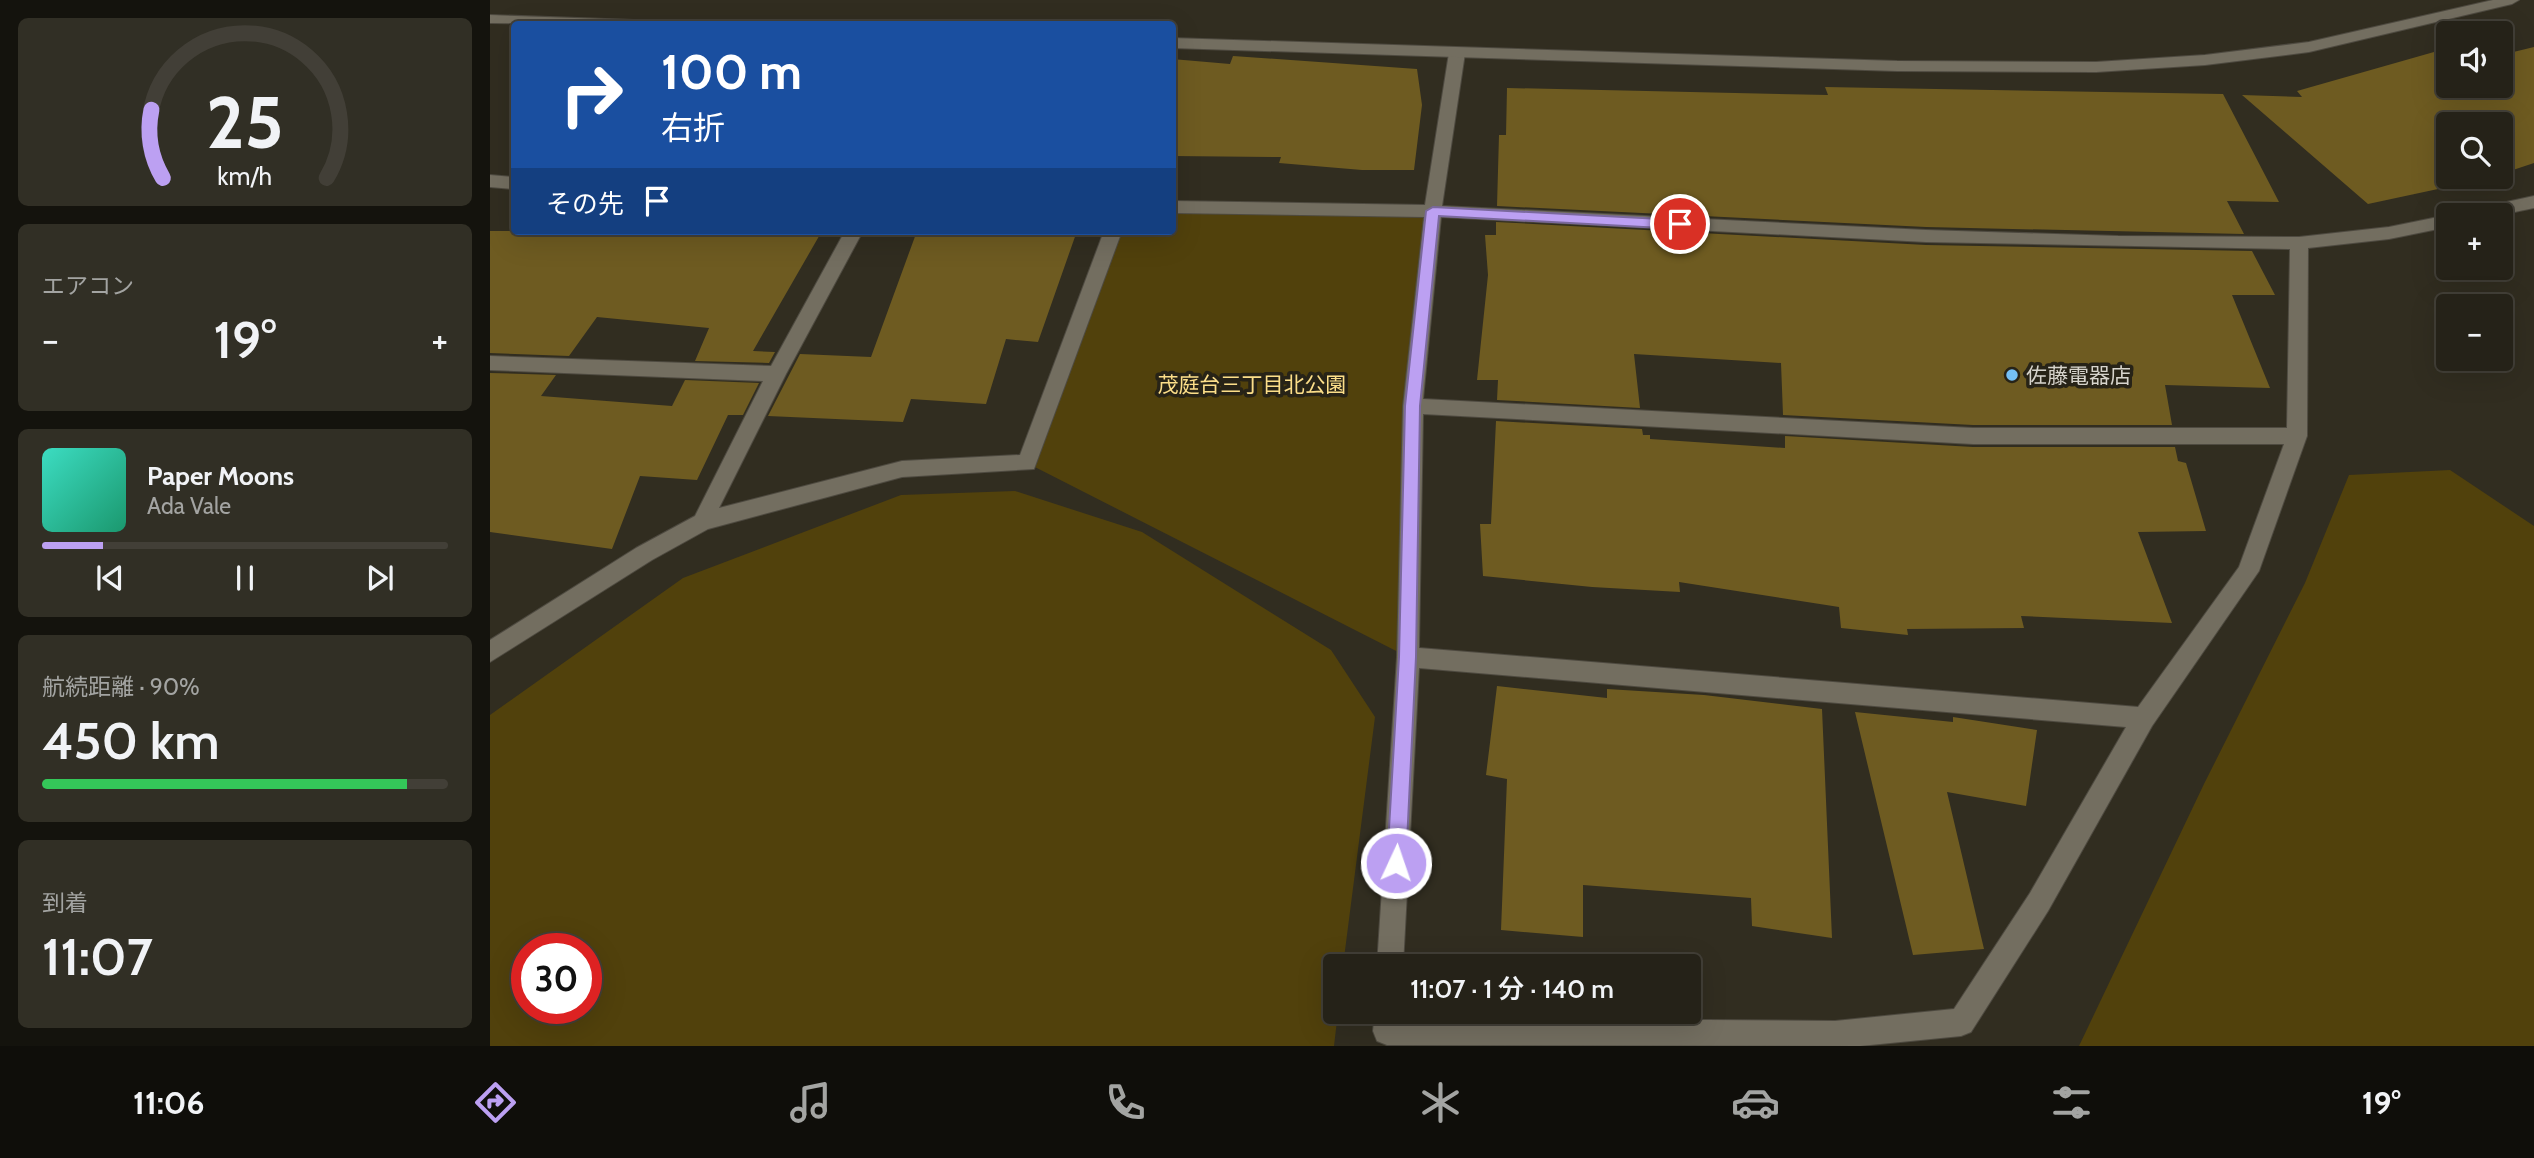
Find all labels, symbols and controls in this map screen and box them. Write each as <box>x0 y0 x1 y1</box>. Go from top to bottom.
map controls <box>2436 21 2513 371</box>
button: sound <box>2436 21 2513 98</box>
text: 100 m <box>661 42 802 101</box>
icon: right <box>546 49 637 140</box>
text: 25 <box>206 78 284 166</box>
text: 右折 <box>661 108 725 147</box>
button: search <box>2436 112 2513 189</box>
text: km/h <box>218 161 272 191</box>
icon: arrive <box>638 182 676 220</box>
text: その先 <box>546 188 624 220</box>
pin <box>1650 194 1710 254</box>
button: + <box>2436 203 2513 280</box>
icon: arrive <box>1661 205 1699 243</box>
text: エアコン <box>42 272 134 300</box>
button: − <box>2436 294 2513 371</box>
text: 19° <box>214 308 276 371</box>
text: − <box>42 316 59 363</box>
text: + <box>431 316 448 363</box>
place label: 佐藤電器店 <box>2026 363 2131 388</box>
marker: 佐藤電器店 <box>2004 367 2020 383</box>
park label: 茂庭台三丁目北公園 <box>1158 372 1347 397</box>
text: Paper Moons <box>147 460 294 492</box>
text: Ada Vale <box>147 492 231 520</box>
icon: previous <box>91 559 129 597</box>
icon: pause <box>226 559 264 597</box>
icon: next <box>361 559 399 597</box>
text: 航続距離 · 90% <box>42 673 200 701</box>
text: 450 km <box>42 709 220 772</box>
position arrow <box>1359 826 1433 900</box>
text: 到着 <box>42 889 88 917</box>
text: 11:07 <box>42 925 153 988</box>
speed limit sign: 30 <box>511 933 602 1024</box>
text: 11:07 · 1 分 · 140 m <box>1410 973 1614 1005</box>
icon: directions <box>471 1078 520 1127</box>
icon: music <box>786 1078 835 1127</box>
icon: phone <box>1101 1078 1150 1127</box>
icon: climate <box>1416 1078 1465 1127</box>
icon: car <box>1731 1078 1780 1127</box>
icon: filters <box>2047 1078 2096 1127</box>
text: 11:06 <box>133 1083 204 1122</box>
text: 19° <box>2362 1083 2401 1122</box>

